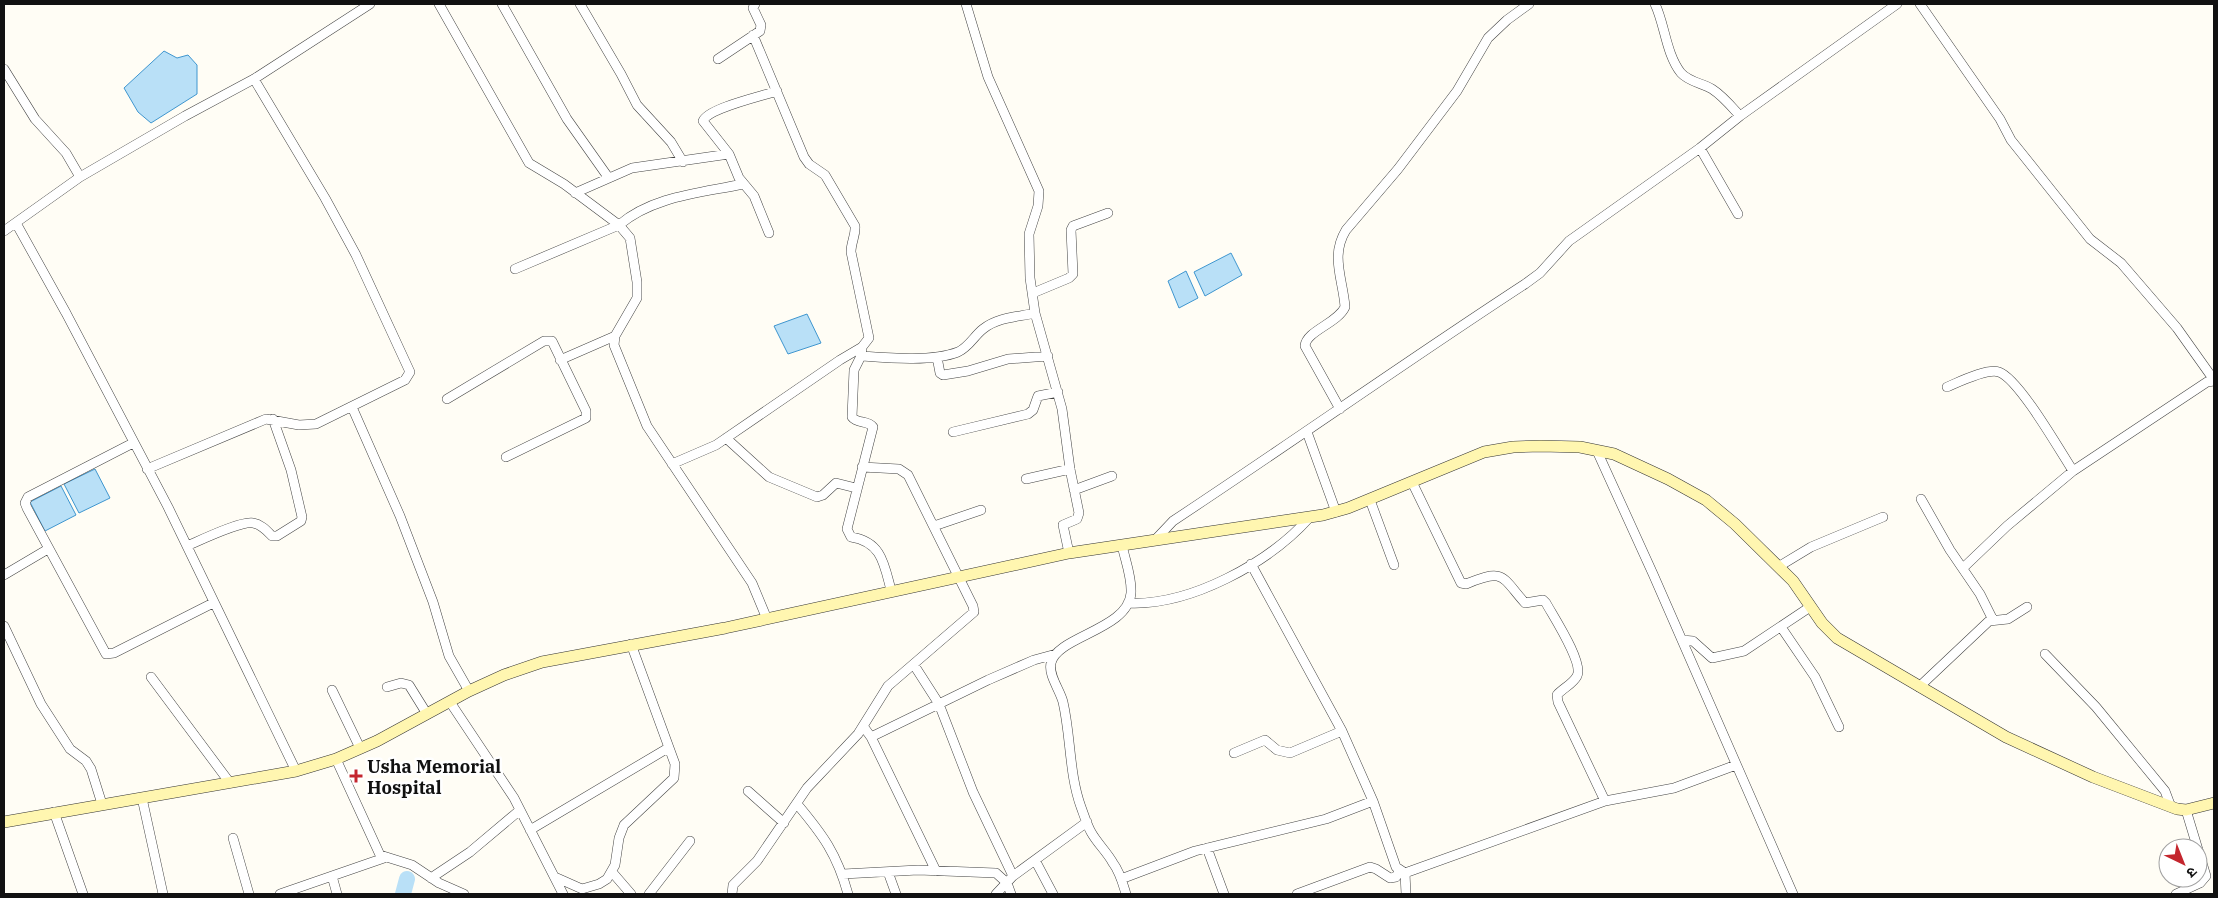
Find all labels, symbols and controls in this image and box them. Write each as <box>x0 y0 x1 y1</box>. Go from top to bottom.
place label: Usha Memorial Hospital <box>367 755 501 799</box>
marker: Usha Memorial Hospital <box>349 769 363 783</box>
north arrow <box>2158 838 2208 888</box>
text: उ <box>2182 863 2201 882</box>

